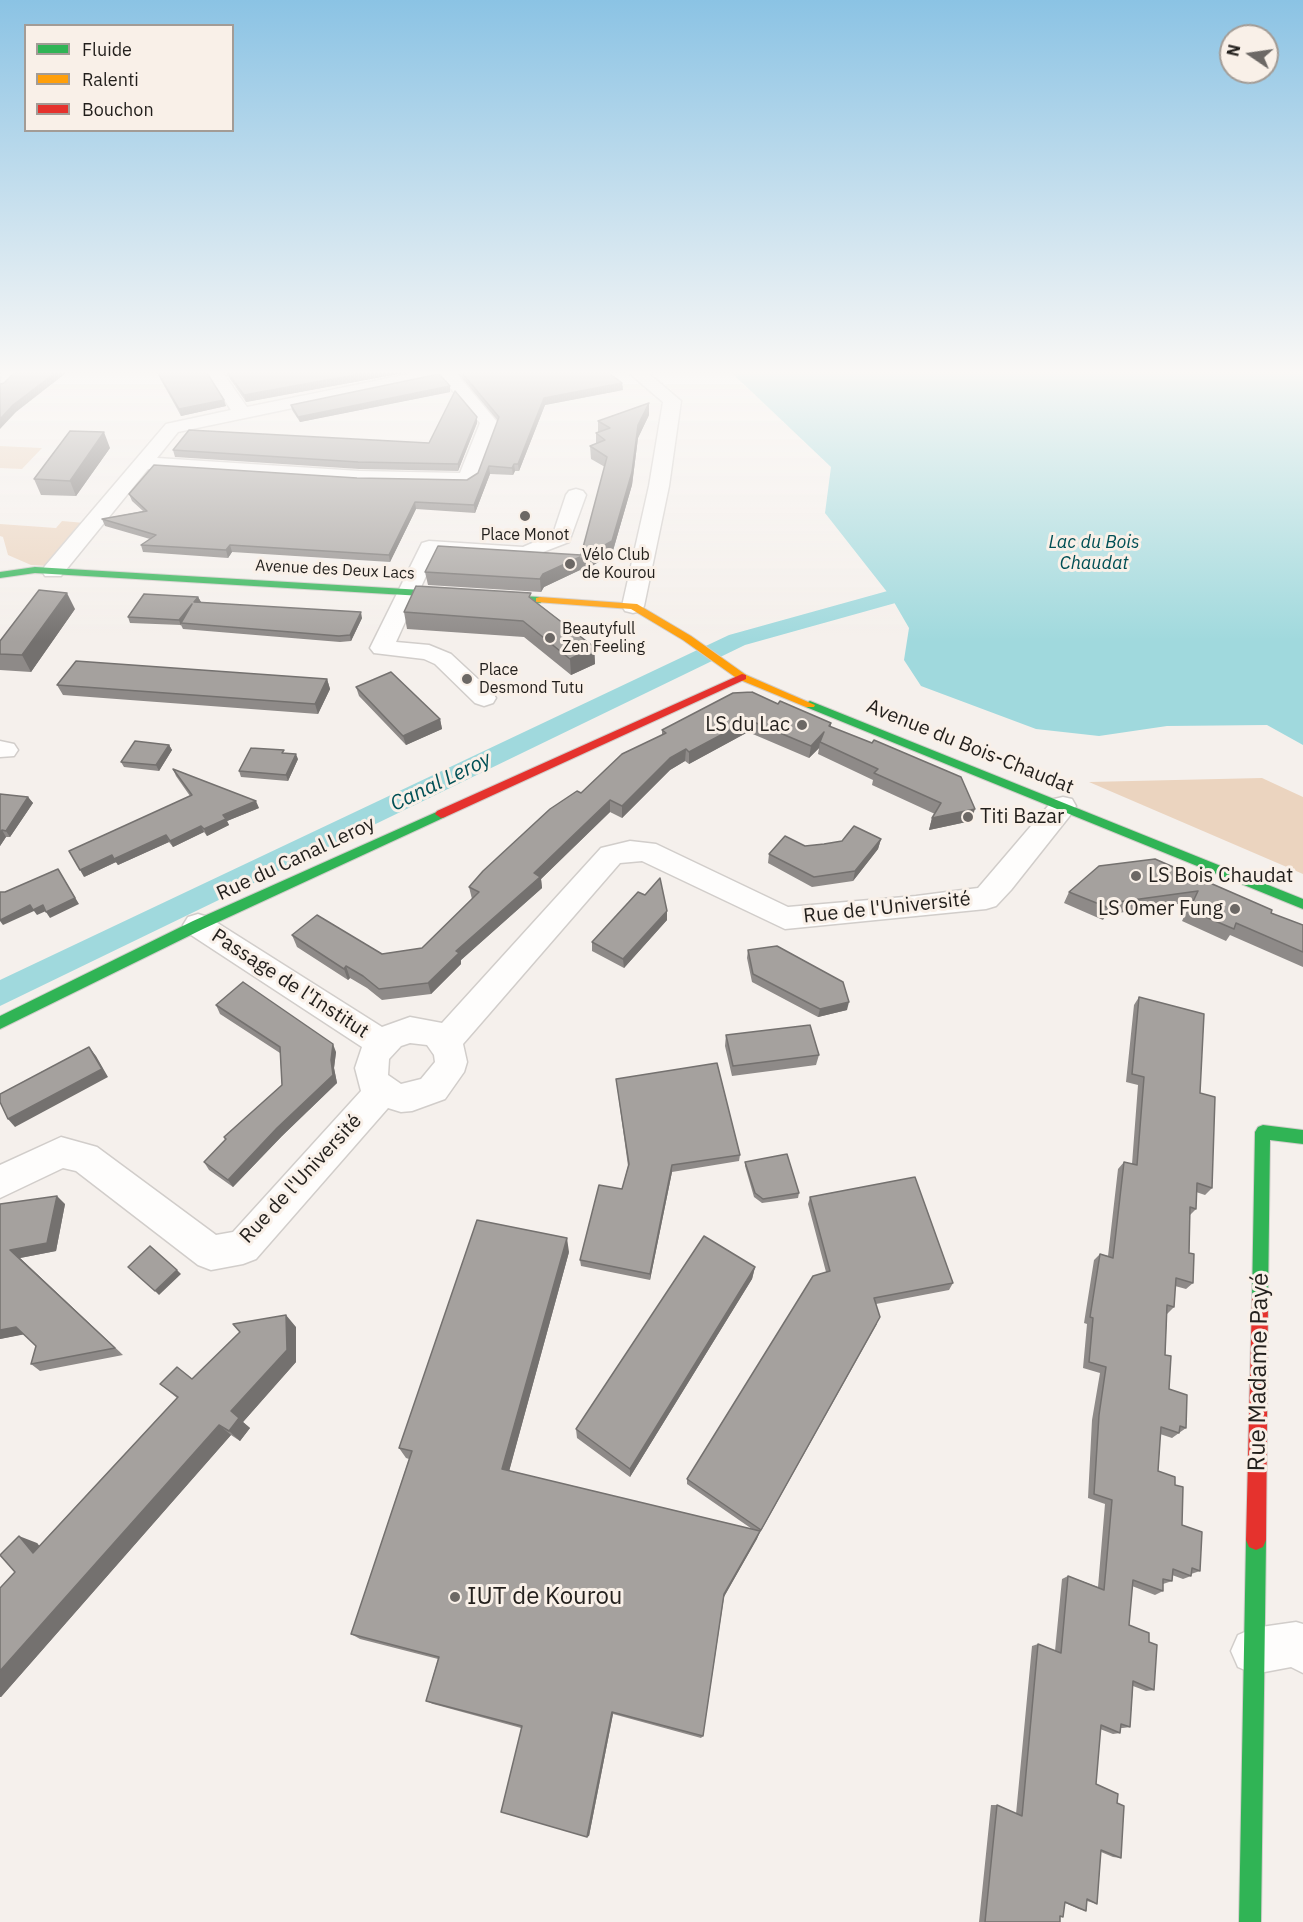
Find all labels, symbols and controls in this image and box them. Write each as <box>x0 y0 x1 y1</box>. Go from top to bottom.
legend <box>24 24 234 132</box>
north arrow <box>1219 24 1279 84</box>
text: Fluide <box>82 38 132 61</box>
text: N <box>1222 43 1244 58</box>
text: Ralenti <box>82 68 139 91</box>
text: Bouchon <box>82 98 154 121</box>
marker: Place Monot <box>518 509 532 523</box>
place label: Place Monot <box>481 525 569 545</box>
water label: Lac du Bois Chaudat <box>1048 532 1140 574</box>
place label: Vélo Club de Kourou <box>582 545 655 583</box>
street label: Avenue des Deux Lacs <box>255 556 415 584</box>
marker: Vélo Club de Kourou <box>563 557 577 571</box>
place label: Beautyfull Zen Feeling <box>562 619 645 657</box>
marker: Beautyfull Zen Feeling <box>543 631 557 645</box>
place label: Place Desmond Tutu <box>479 660 584 698</box>
marker: Place Desmond Tutu <box>460 672 474 686</box>
street label: Avenue du Bois-Chaudat <box>863 694 1077 800</box>
place label: LS du Lac <box>705 713 790 737</box>
marker: LS du Lac <box>795 718 809 732</box>
water label: Canal Leroy <box>387 747 495 817</box>
place label: Titi Bazar <box>980 805 1064 829</box>
marker: Titi Bazar <box>961 810 975 824</box>
street label: Rue du Canal Leroy <box>213 812 379 906</box>
place label: LS Bois Chaudat <box>1148 864 1293 888</box>
marker: LS Bois Chaudat <box>1129 869 1143 883</box>
street label: Rue de l'Université <box>802 887 972 929</box>
place label: LS Omer Fung <box>1098 897 1223 921</box>
marker: LS Omer Fung <box>1228 902 1242 916</box>
street label: Passage de l'Institut <box>207 924 373 1044</box>
street label: Rue de l'Université <box>235 1109 367 1249</box>
street label: Rue Madame Payé <box>1243 1272 1275 1472</box>
place label: IUT de Kourou <box>467 1583 622 1611</box>
marker: IUT de Kourou <box>448 1590 462 1604</box>

